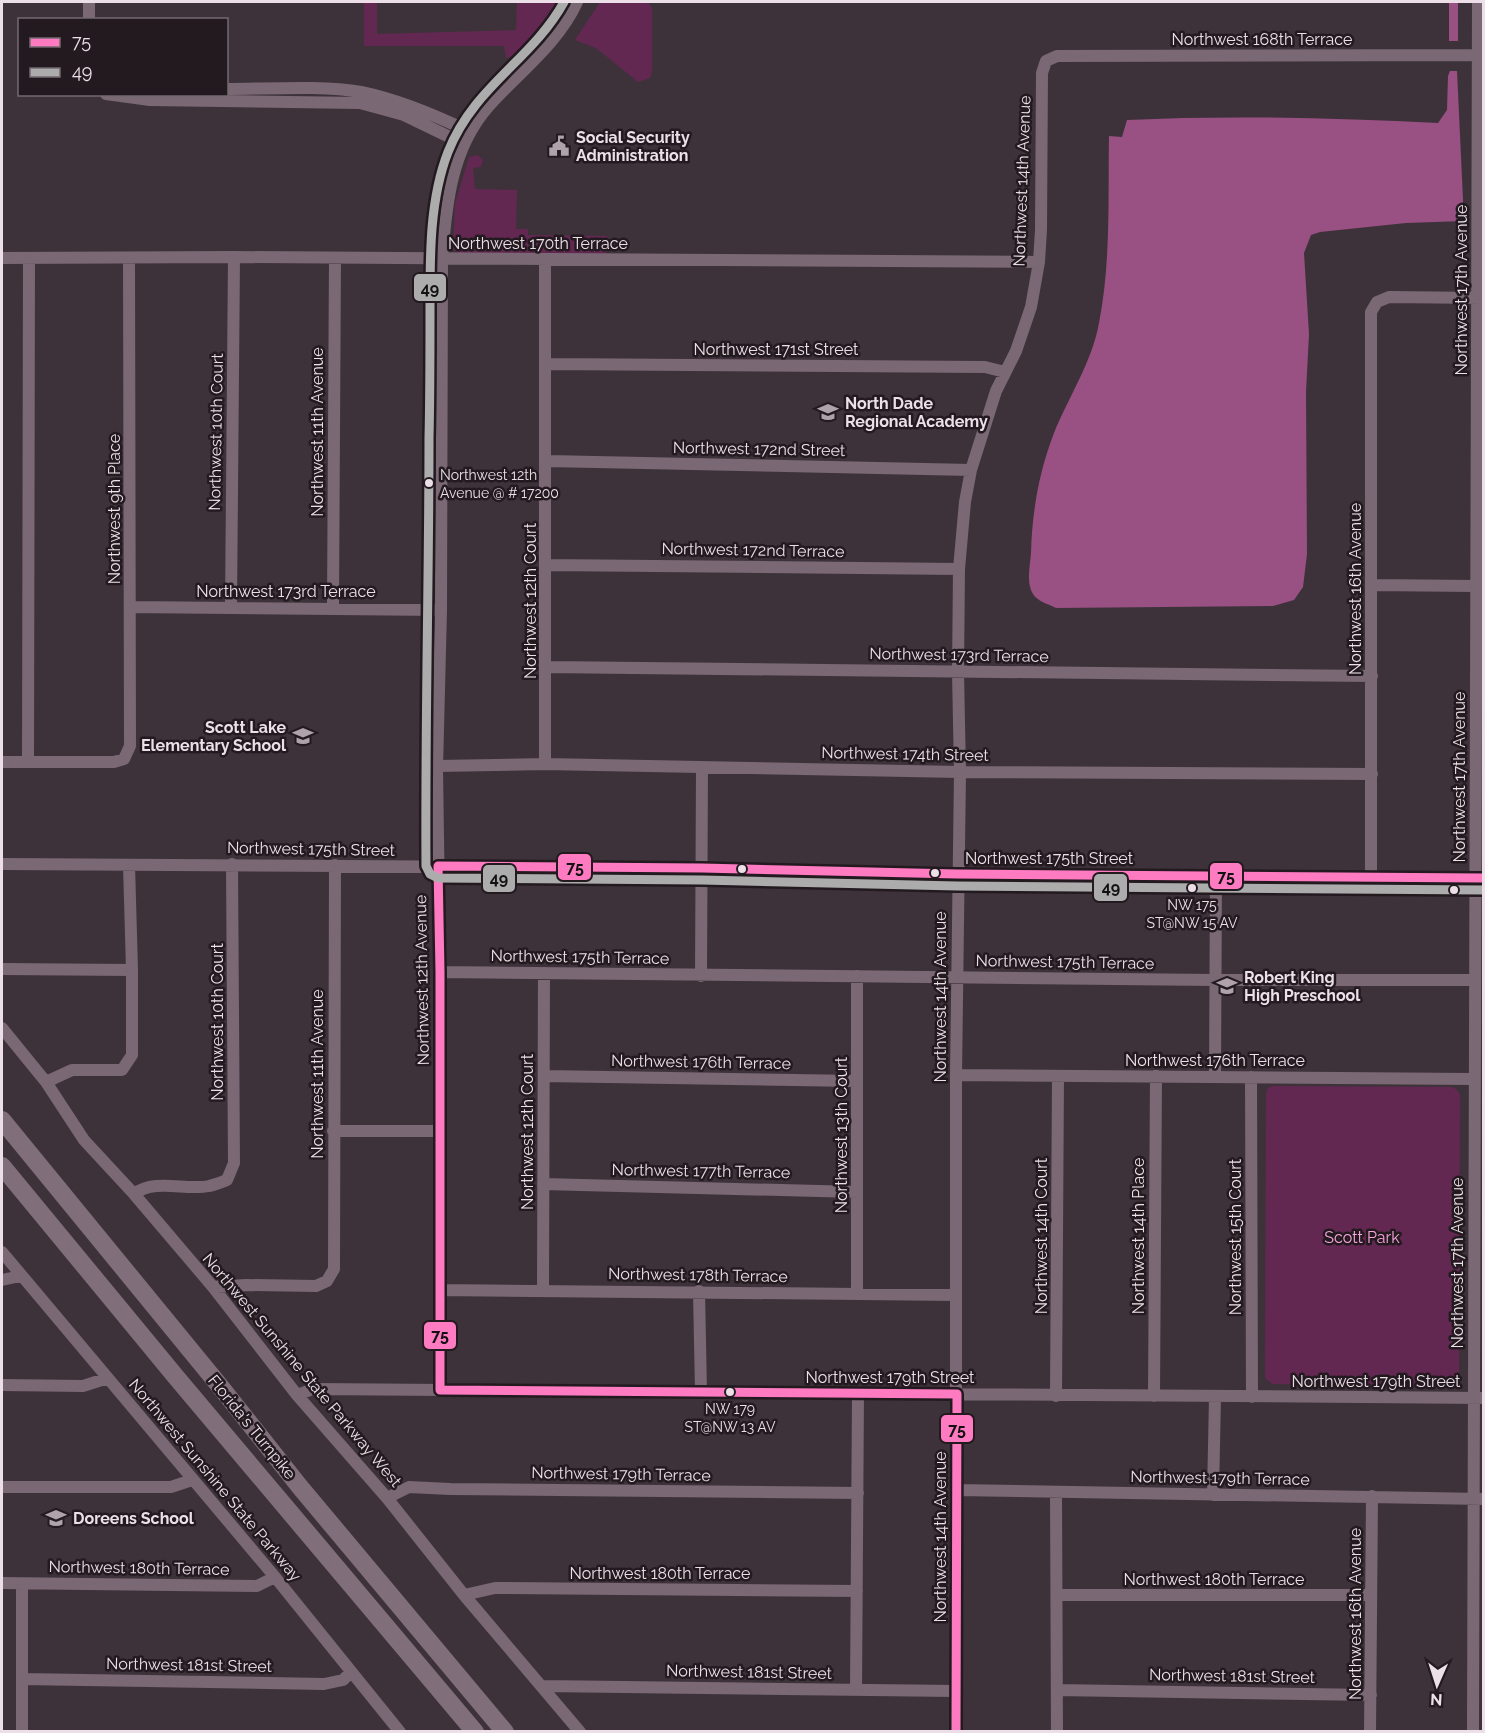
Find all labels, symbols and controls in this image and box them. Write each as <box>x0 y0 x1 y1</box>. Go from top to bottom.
legend <box>18 18 228 96</box>
street label: Northwest 168th Terrace <box>1172 30 1352 49</box>
text: 75 <box>72 31 91 52</box>
text: 49 <box>72 61 92 82</box>
street label: Northwest 14th Avenue <box>1010 95 1034 267</box>
place label: Social Security Administration <box>576 128 690 165</box>
public building icon: Social Security Administration <box>547 134 571 158</box>
street label: Northwest 17th Avenue <box>1452 205 1471 375</box>
street label: Northwest 170th Terrace <box>448 234 628 253</box>
line badge: 49 <box>413 273 447 302</box>
text: 49 <box>421 279 439 298</box>
street label: Northwest 171st Street <box>694 340 859 359</box>
street label: Northwest 11th Avenue <box>308 347 327 517</box>
street label: Northwest 10th Court <box>205 352 227 511</box>
place label: North Dade Regional Academy <box>845 394 988 431</box>
school or university icon: North Dade Regional Academy <box>816 400 840 424</box>
street label: Northwest 9th Place <box>105 434 124 584</box>
street label: Northwest 172nd Street <box>673 438 846 460</box>
place label: Northwest 12th Avenue @ # 17200 <box>440 467 559 501</box>
marker: Northwest 12th Avenue @ # 17200 <box>423 477 435 489</box>
street label: Northwest 16th Avenue <box>1346 503 1365 675</box>
street label: Northwest 12th Court <box>521 522 540 679</box>
street label: Northwest 172nd Terrace <box>661 539 845 561</box>
street label: Northwest 173rd Terrace <box>196 582 376 601</box>
street label: Northwest 173rd Terrace <box>869 644 1049 666</box>
street label: Northwest 17th Avenue <box>1450 692 1469 862</box>
place label: Scott Lake Elementary School <box>141 718 287 755</box>
school or university icon: Scott Lake Elementary School <box>291 724 315 748</box>
street label: Northwest 174th Street <box>821 743 990 765</box>
street label: Northwest 175th Street <box>227 838 396 860</box>
street label: Northwest 175th Street <box>965 849 1134 868</box>
line badge: 75 <box>557 853 592 881</box>
text: 75 <box>566 858 584 877</box>
line badge: 75 <box>1209 862 1243 890</box>
unlabelled marker <box>736 863 748 875</box>
line badge: 49 <box>482 864 516 893</box>
unlabelled marker <box>929 867 941 879</box>
text: 75 <box>1217 867 1235 886</box>
text: 49 <box>490 869 508 888</box>
line badge: 49 <box>1093 873 1128 902</box>
text: 49 <box>1102 878 1120 897</box>
marker: NW 175 ST@NW 15 AV <box>1186 882 1198 894</box>
unlabelled marker <box>1448 884 1460 896</box>
street label: Northwest 12th Avenue <box>411 894 433 1066</box>
place label: NW 175 ST@NW 15 AV <box>1146 897 1238 931</box>
street label: Northwest 14th Avenue <box>931 911 950 1083</box>
street label: Northwest 10th Court <box>208 943 227 1101</box>
street label: Northwest 175th Terrace <box>491 946 669 968</box>
street label: Northwest 175th Terrace <box>976 951 1154 973</box>
place label: Robert King High Preschool <box>1244 968 1361 1005</box>
school or university icon: Robert King High Preschool <box>1215 974 1239 998</box>
street label: Northwest 11th Avenue <box>308 989 327 1159</box>
street label: Northwest 176th Terrace <box>611 1051 791 1073</box>
street label: Northwest 176th Terrace <box>1125 1051 1305 1070</box>
street label: Northwest 12th Court <box>518 1053 537 1210</box>
street label: Northwest 13th Court <box>832 1056 851 1213</box>
street label: Northwest 14th Court <box>1032 1157 1051 1314</box>
street label: Northwest 14th Place <box>1129 1158 1148 1314</box>
street label: Northwest 15th Court <box>1226 1158 1245 1315</box>
street label: Northwest 177th Terrace <box>612 1160 790 1182</box>
street label: Northwest 17th Avenue <box>1448 1178 1467 1348</box>
park label: Scott Park <box>1324 1228 1400 1247</box>
street label: Northwest Sunshine State Parkway West <box>198 1249 406 1491</box>
street label: Northwest 178th Terrace <box>608 1264 788 1286</box>
line badge: 75 <box>423 1321 457 1350</box>
text: 75 <box>431 1326 449 1345</box>
street label: Northwest 179th Street <box>806 1368 975 1387</box>
street label: Florida's Turnpike <box>204 1371 300 1483</box>
street label: Northwest 179th Street <box>1292 1372 1461 1391</box>
street label: Northwest Sunshine State Parkway <box>125 1375 305 1585</box>
marker: NW 179 ST@NW 13 AV <box>724 1386 736 1398</box>
place label: NW 179 ST@NW 13 AV <box>685 1401 776 1435</box>
line badge: 75 <box>940 1414 974 1443</box>
text: 75 <box>948 1420 966 1439</box>
street label: Northwest 14th Avenue <box>931 1451 950 1623</box>
street label: Northwest 179th Terrace <box>531 1463 711 1485</box>
street label: Northwest 179th Terrace <box>1130 1467 1310 1489</box>
school or university icon: Doreens School <box>44 1506 68 1530</box>
place label: Doreens School <box>73 1509 195 1528</box>
street label: Northwest 16th Avenue <box>1346 1528 1365 1700</box>
street label: Northwest 180th Terrace <box>48 1557 230 1579</box>
street label: Northwest 180th Terrace <box>570 1564 750 1583</box>
street label: Northwest 180th Terrace <box>1124 1570 1304 1589</box>
street label: Northwest 181st Street <box>106 1654 273 1676</box>
north arrow <box>1407 1655 1467 1715</box>
street label: Northwest 181st Street <box>666 1661 833 1683</box>
street label: Northwest 181st Street <box>1149 1665 1316 1687</box>
text: N <box>1430 1690 1443 1709</box>

